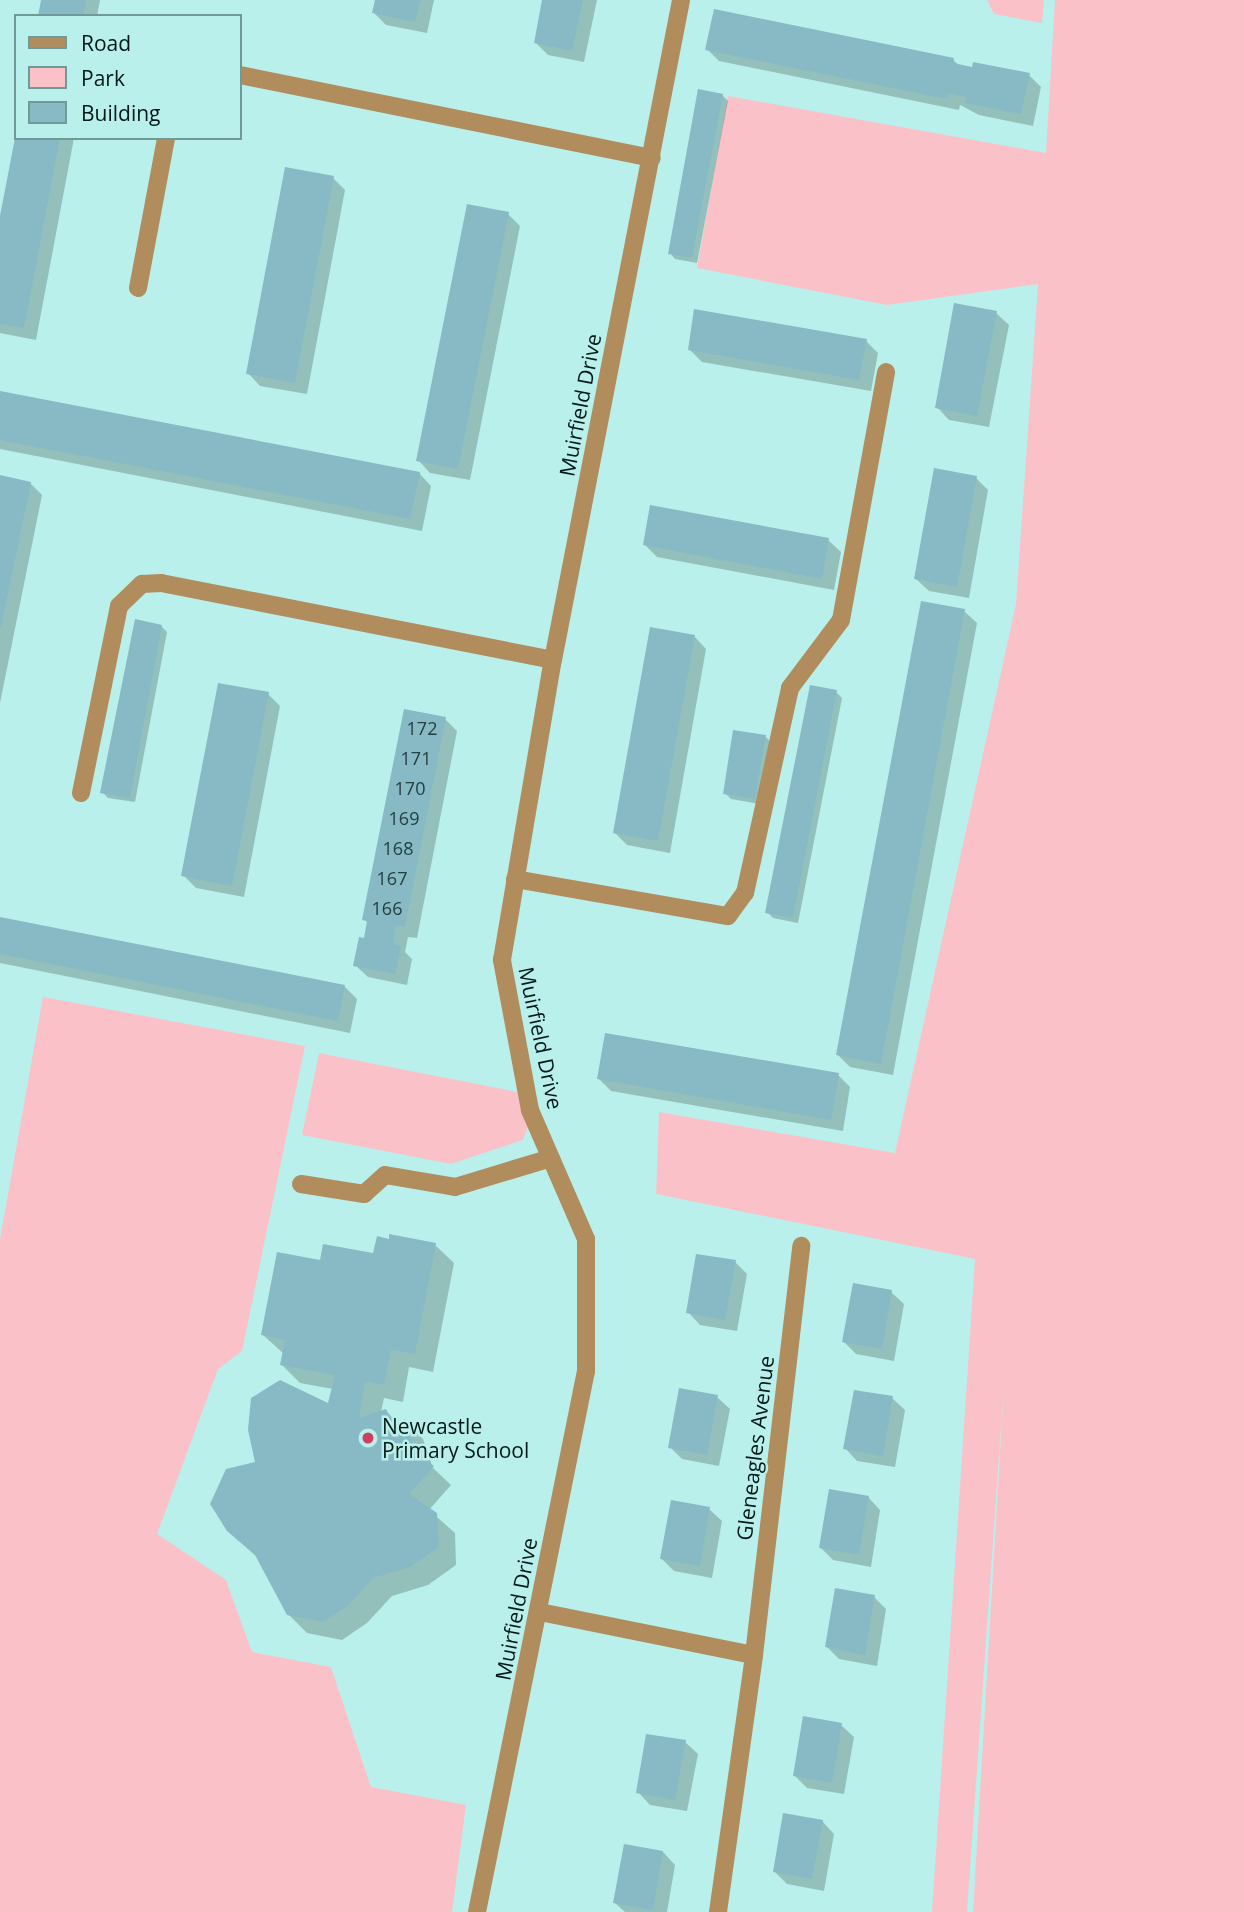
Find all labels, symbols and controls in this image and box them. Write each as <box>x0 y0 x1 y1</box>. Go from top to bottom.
legend <box>14 14 242 140</box>
text: Road <box>81 29 131 57</box>
text: Park <box>81 64 125 92</box>
text: Building <box>81 99 160 127</box>
street label: Muirfield Drive <box>554 332 606 478</box>
house number: 172 <box>407 717 437 739</box>
house number: 171 <box>401 747 431 769</box>
house number: 170 <box>395 777 425 799</box>
house number: 169 <box>389 807 419 829</box>
house number: 168 <box>383 837 413 859</box>
house number: 167 <box>377 867 407 889</box>
house number: 166 <box>372 897 402 919</box>
street label: Muirfield Drive <box>514 965 568 1111</box>
street label: Gleneagles Avenue <box>731 1354 779 1542</box>
place label: Newcastle Primary School <box>382 1413 529 1463</box>
marker: Newcastle Primary School <box>360 1430 376 1446</box>
street label: Muirfield Drive <box>490 1536 542 1682</box>

